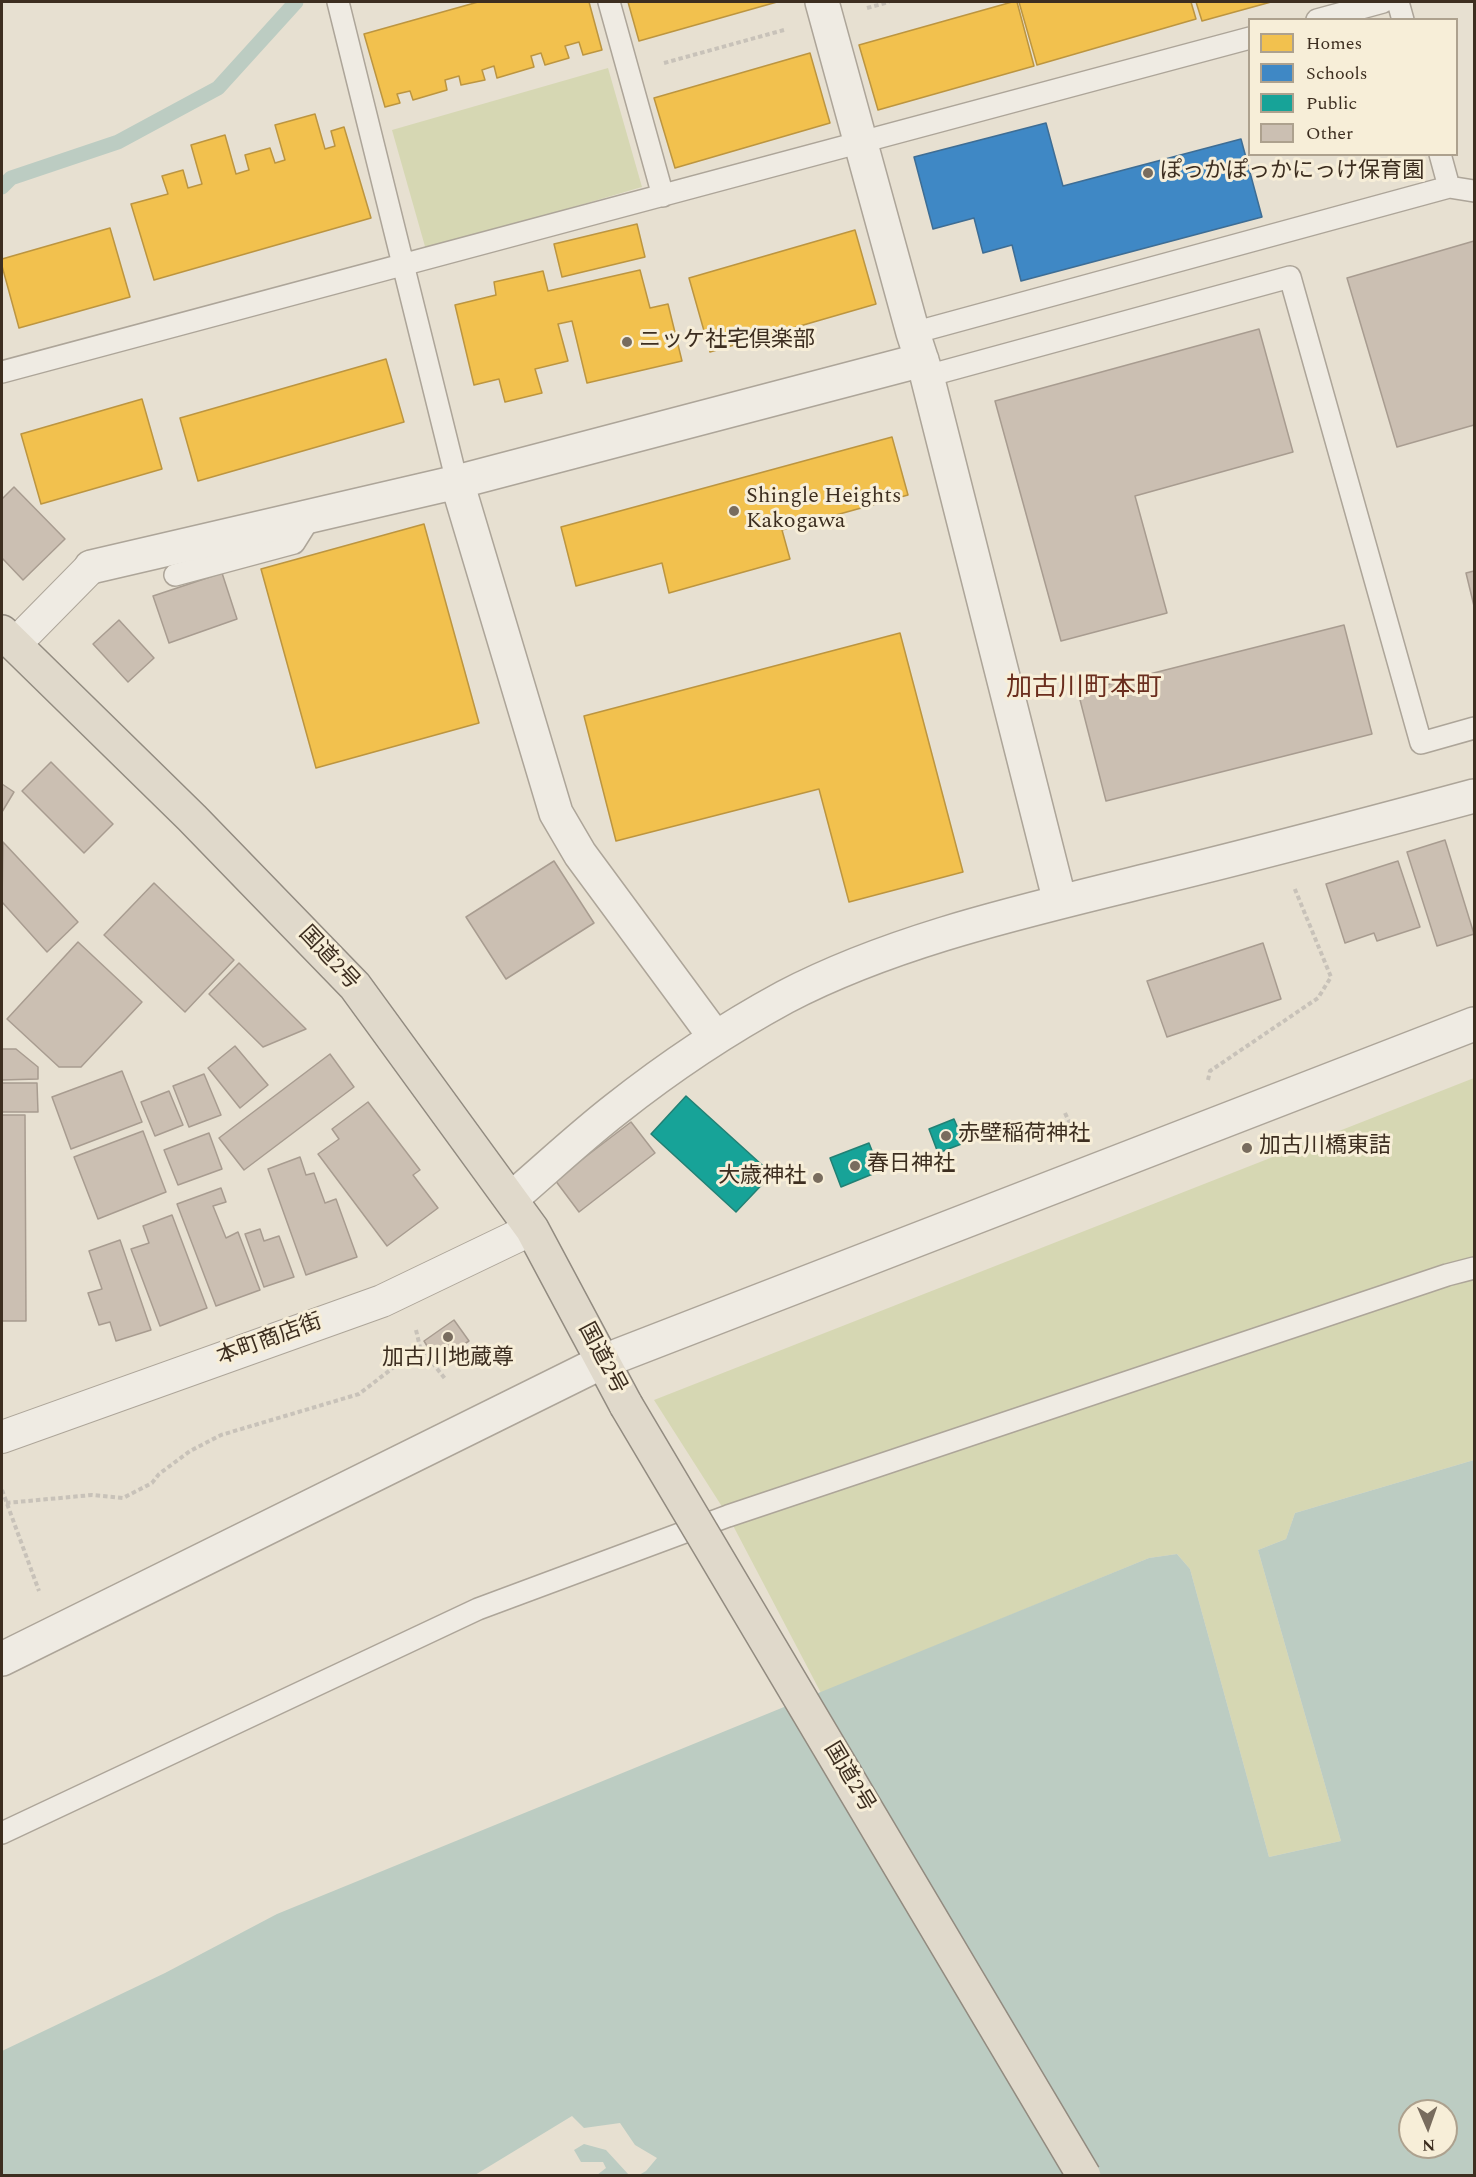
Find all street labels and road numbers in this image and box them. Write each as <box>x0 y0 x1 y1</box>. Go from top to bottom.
street label: 国道2号 <box>292 922 364 996</box>
street label: 本町商店街 <box>214 1310 326 1372</box>
street label: 国道2号 <box>571 1319 631 1399</box>
street label: 国道2号 <box>817 1738 879 1818</box>

